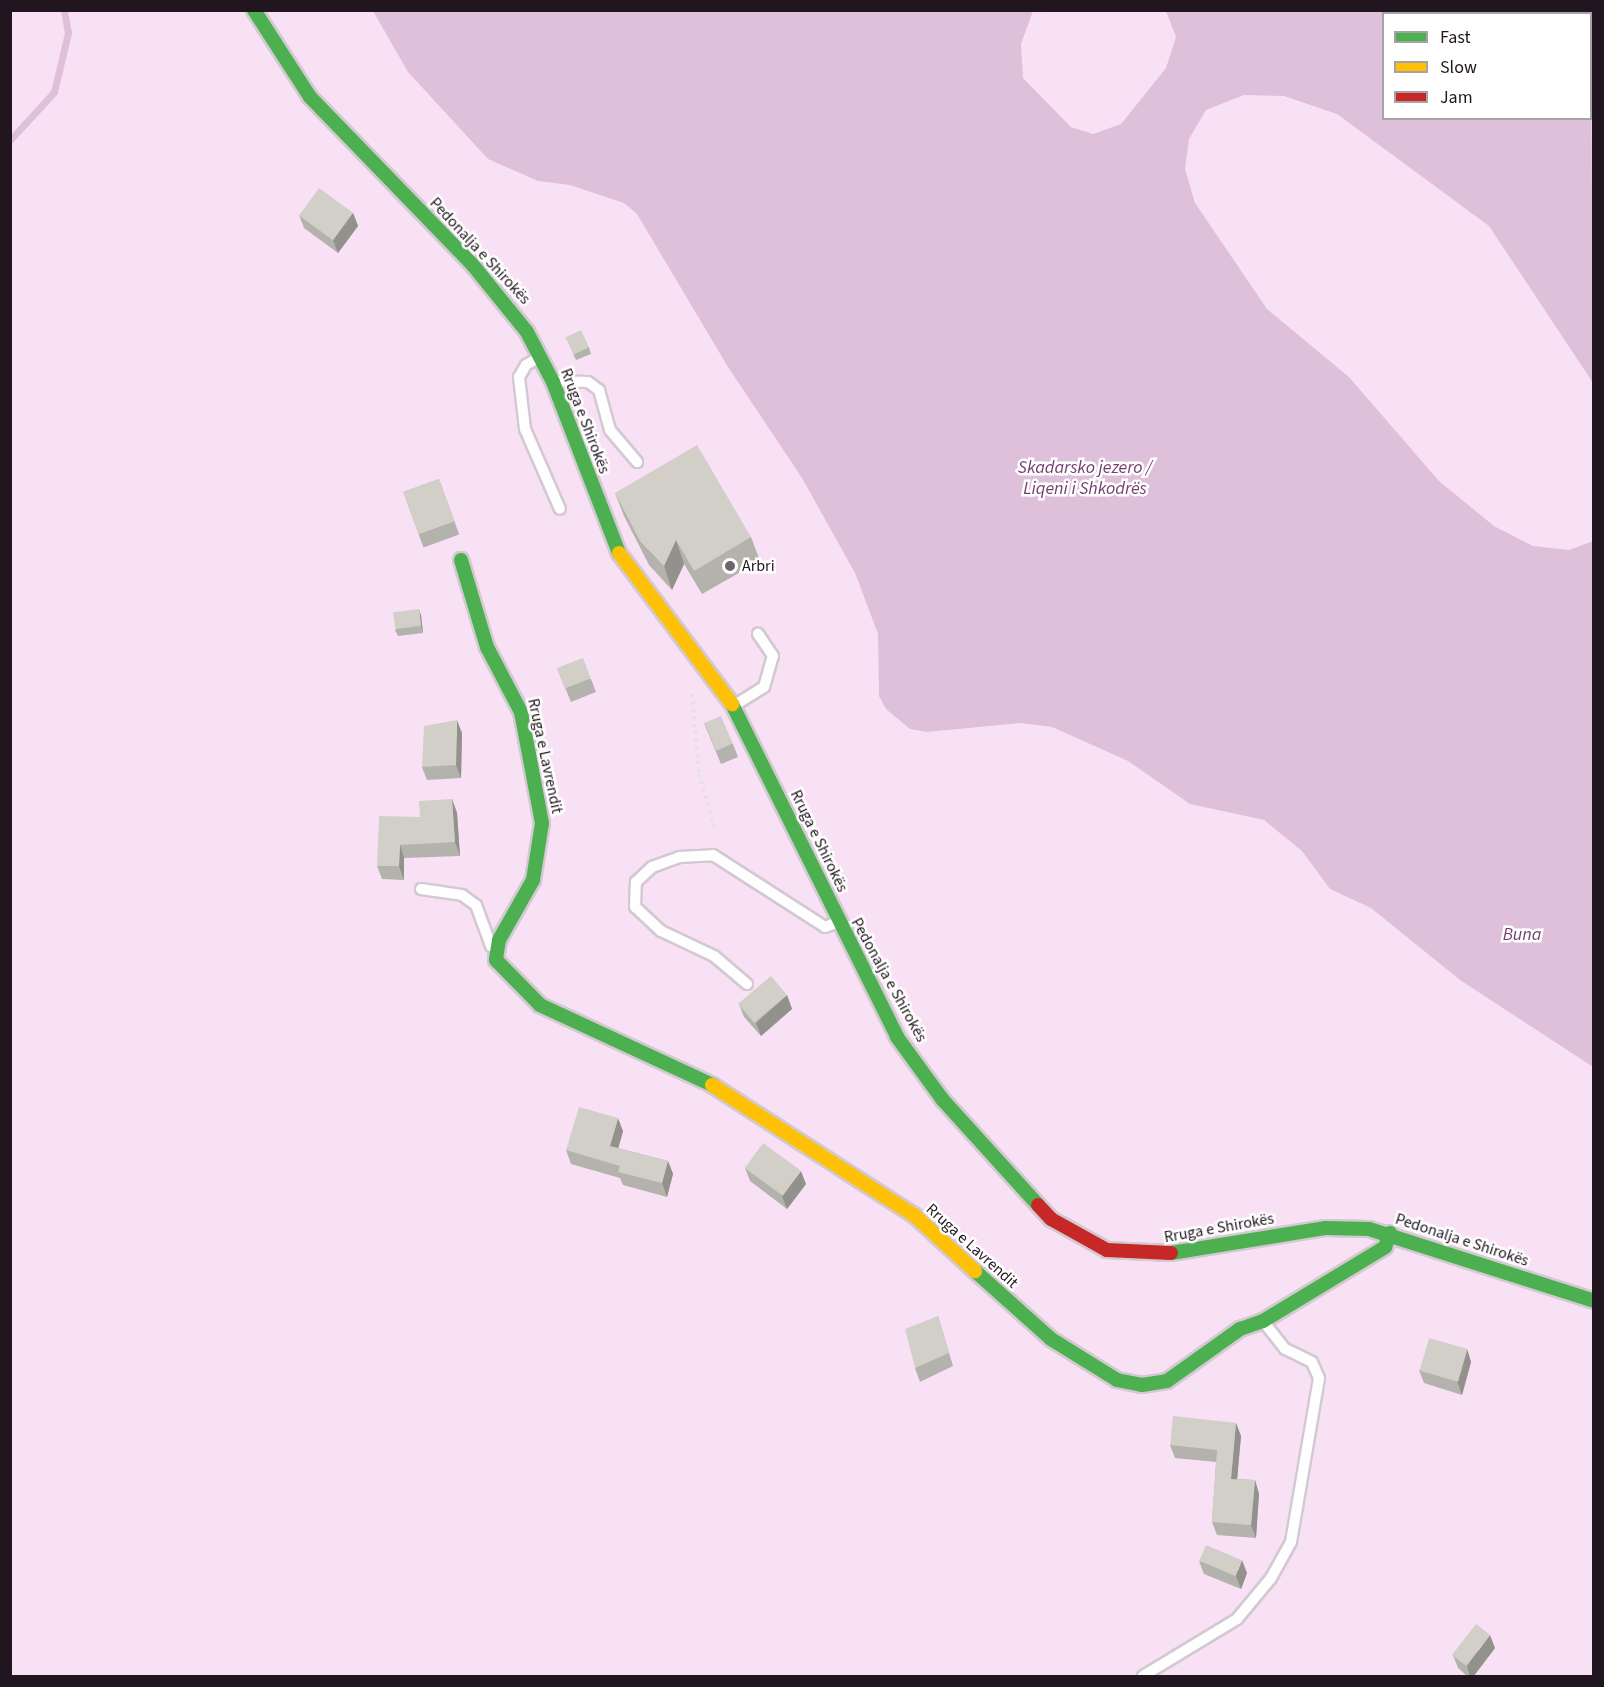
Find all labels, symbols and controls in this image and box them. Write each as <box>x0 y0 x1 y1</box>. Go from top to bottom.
legend <box>1382 12 1592 120</box>
text: Fast <box>1440 25 1471 50</box>
text: Slow <box>1440 55 1477 80</box>
text: Jam <box>1440 85 1473 110</box>
street label: Pedonalja e Shirokës <box>426 194 534 308</box>
street label: Rruga e Shirokës <box>556 366 614 476</box>
water label: Skadarsko jezero / Liqeni i Shkodrës <box>1018 458 1152 500</box>
place label: Arbri <box>742 556 775 576</box>
marker: Arbri <box>723 559 737 573</box>
street label: Rruga e Lavrendit <box>523 697 567 815</box>
street label: Rruga e Shirokës <box>786 787 852 895</box>
street label: Pedonalja e Shirokës <box>847 915 931 1045</box>
water label: Buna <box>1503 924 1541 946</box>
street label: Rruga e Lavrendit <box>922 1200 1022 1292</box>
street label: Rruga e Shirokës <box>1163 1209 1275 1247</box>
street label: Pedonalja e Shirokës <box>1393 1209 1531 1271</box>

